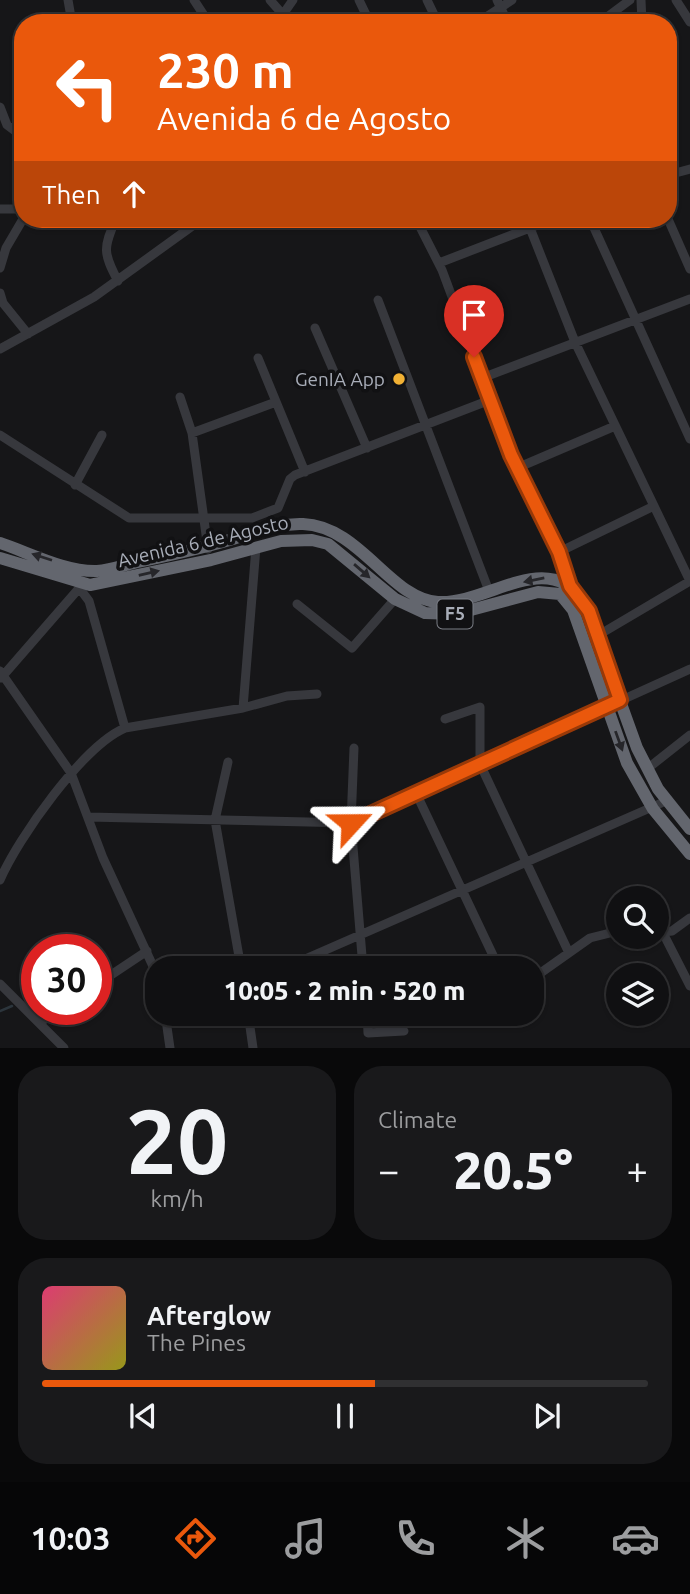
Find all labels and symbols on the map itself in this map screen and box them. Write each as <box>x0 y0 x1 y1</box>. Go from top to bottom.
pin <box>444 285 504 357</box>
place label: GenIA App <box>295 368 385 390</box>
marker: GenIA App <box>391 371 407 387</box>
street label: Avenida 6 de Agosto <box>115 511 291 571</box>
one-way arrow <box>32 551 53 562</box>
one-way arrow <box>354 563 371 578</box>
one-way arrow <box>138 568 160 579</box>
one-way arrow <box>523 574 545 585</box>
road number: F5 <box>438 600 472 628</box>
one-way arrow <box>614 730 625 751</box>
position arrow <box>314 786 388 860</box>
speed limit sign: 30 <box>21 934 112 1025</box>

